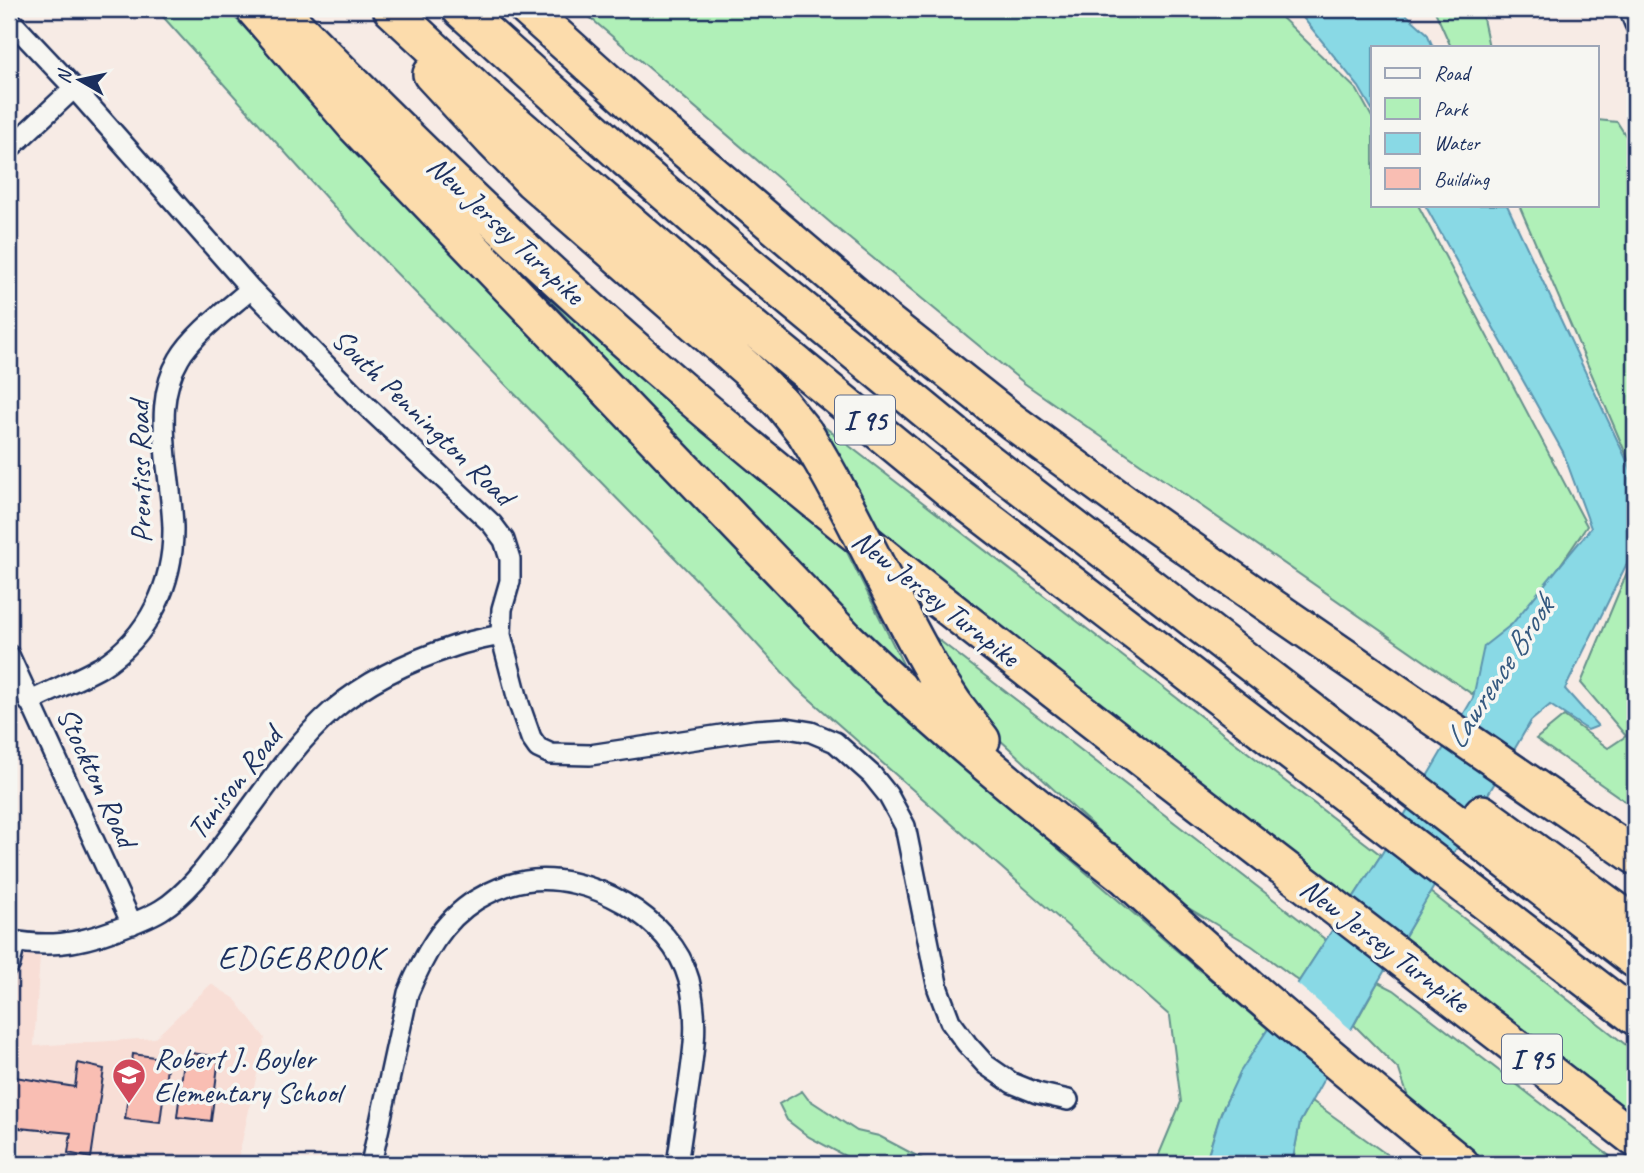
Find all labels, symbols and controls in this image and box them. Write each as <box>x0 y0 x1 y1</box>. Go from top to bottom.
north arrow <box>46 46 116 116</box>
legend <box>1371 46 1598 206</box>
text: Road <box>1434 60 1473 86</box>
text: N <box>51 67 77 85</box>
text: Park <box>1434 96 1469 122</box>
text: Water <box>1434 130 1481 156</box>
street label: New Jersey Turnpike <box>419 147 594 314</box>
text: Building <box>1434 166 1491 192</box>
street label: South Pennington Road <box>324 320 525 517</box>
street label: Prentiss Road <box>120 396 160 544</box>
road number: I 95 <box>835 396 895 444</box>
street label: New Jersey Turnpike <box>845 521 1029 677</box>
water label: Lawrence Brook <box>1435 584 1566 756</box>
street label: Stockton Road <box>48 701 148 857</box>
street label: Tunison Road <box>178 716 293 847</box>
street label: New Jersey Turnpike <box>1293 869 1479 1022</box>
district label: EDGEBROOK <box>218 937 388 978</box>
road number: I 95 <box>1502 1034 1562 1084</box>
place label: Robert J. Boyler Elementary School <box>154 1039 346 1111</box>
school or university icon: Robert J. Boyler Elementary School <box>110 1056 148 1105</box>

